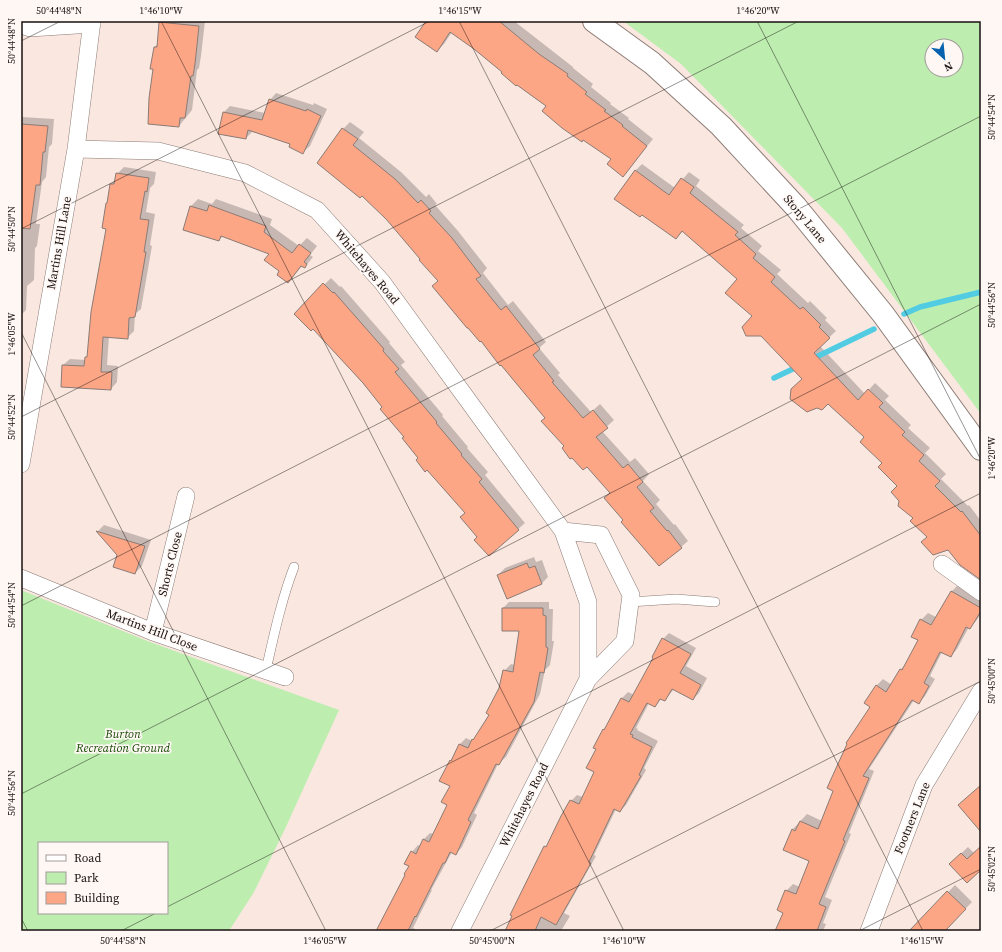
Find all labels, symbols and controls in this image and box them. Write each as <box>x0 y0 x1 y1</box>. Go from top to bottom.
text: 50°44'48"N <box>36 4 82 17</box>
text: 1°46'10"W <box>139 4 183 17</box>
text: 1°46'15"W <box>438 4 482 17</box>
text: 1°46'20"W <box>736 4 780 17</box>
text: 50°44'48"N <box>5 18 18 64</box>
north arrow <box>924 38 964 78</box>
text: N <box>941 58 955 75</box>
text: 50°44'54"N <box>985 94 998 140</box>
street label: Stony Lane <box>780 191 830 247</box>
street label: Martins Hill Lane <box>43 195 75 291</box>
text: 50°44'50"N <box>5 206 18 252</box>
street label: Whitehayes Road <box>331 226 403 308</box>
text: 50°44'56"N <box>985 282 998 328</box>
text: 1°46'05"W <box>5 312 18 356</box>
text: 50°44'52"N <box>5 394 18 440</box>
text: 1°46'20"W <box>985 436 998 480</box>
street label: Shorts Close <box>154 530 186 598</box>
text: 50°44'54"N <box>5 582 18 628</box>
street label: Martins Hill Close <box>104 605 200 655</box>
text: 50°45'00"N <box>985 658 998 704</box>
park label: Burton Recreation Ground <box>75 726 171 756</box>
street label: Whitehayes Road <box>496 760 552 850</box>
text: 50°44'56"N <box>5 770 18 816</box>
street label: Footners Lane <box>890 780 934 856</box>
legend <box>38 842 168 914</box>
text: 50°45'02"N <box>985 846 998 892</box>
text: Road <box>74 850 101 866</box>
text: Park <box>74 870 99 886</box>
text: Building <box>74 890 119 906</box>
text: 50°44'58"N <box>100 934 146 947</box>
text: 1°46'05"W <box>303 934 347 947</box>
text: 50°45'00"N <box>469 934 515 947</box>
text: 1°46'10"W <box>602 934 646 947</box>
text: 1°46'15"W <box>900 934 944 947</box>

